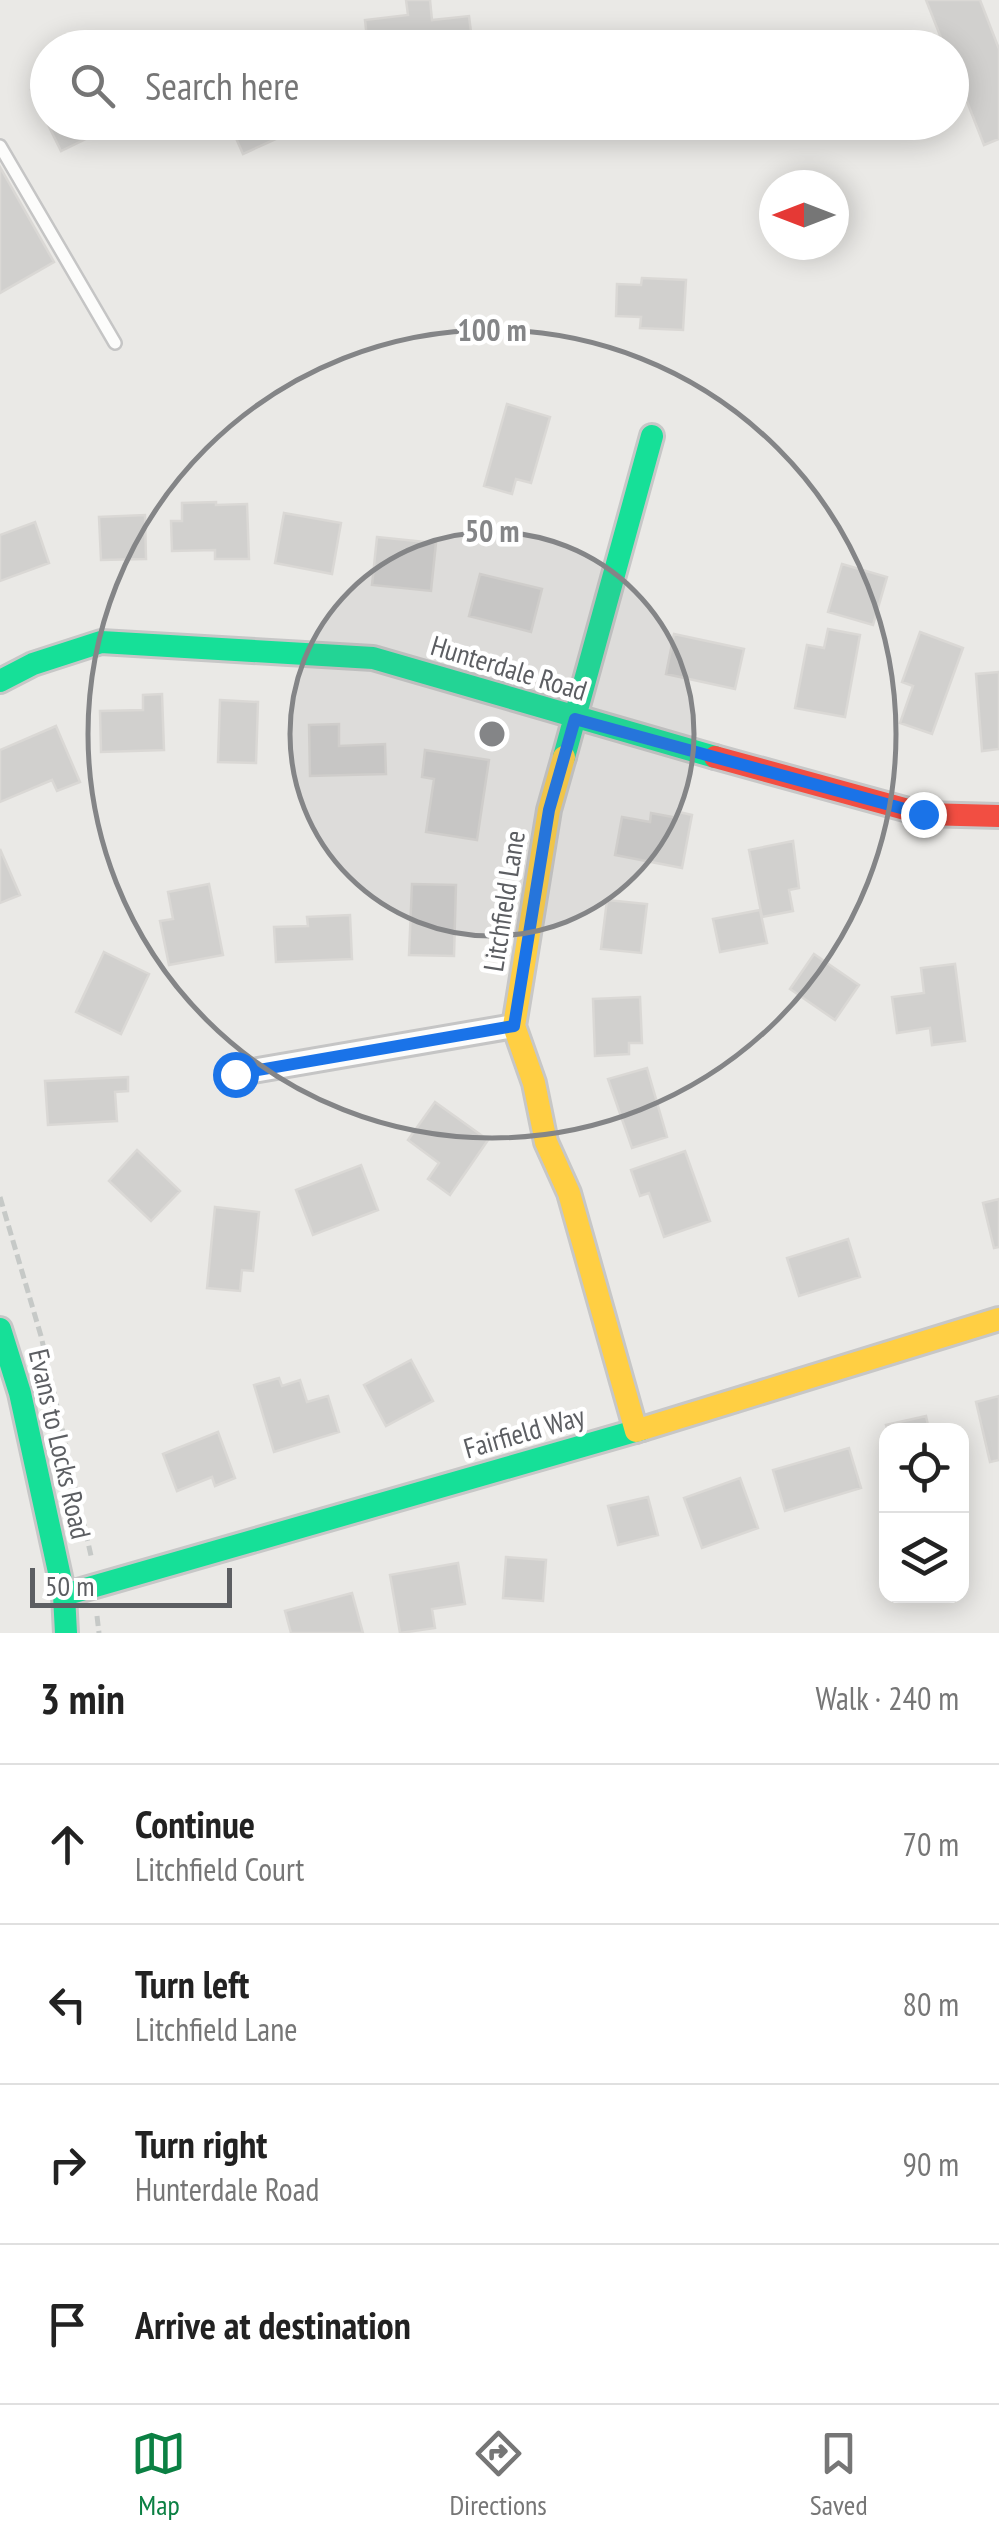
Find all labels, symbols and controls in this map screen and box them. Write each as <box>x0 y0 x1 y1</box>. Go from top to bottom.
search box <box>30 30 969 140</box>
icon: search <box>65 58 120 113</box>
text: Search here <box>145 61 299 110</box>
north arrow <box>759 170 849 260</box>
text: 100 m <box>457 310 527 349</box>
text: 50 m <box>465 511 519 550</box>
street label: Hunterdale Road <box>427 626 592 709</box>
centre of rings <box>474 716 510 752</box>
route end <box>901 792 947 838</box>
street label: Litchfield Lane <box>474 828 533 974</box>
route start <box>213 1052 259 1098</box>
street label: Evans to Locks Road <box>21 1345 100 1542</box>
street label: Fairfield Way <box>459 1397 589 1466</box>
map controls <box>879 1423 969 1603</box>
button: locate <box>879 1423 969 1513</box>
button: layers <box>879 1513 969 1603</box>
scale bar <box>30 1563 232 1608</box>
text: 50 m <box>45 1567 94 1604</box>
text: 3 min <box>40 1671 125 1726</box>
text: Walk · 240 m <box>815 1677 959 1719</box>
text: Continue <box>135 1799 255 1848</box>
icon: ahead <box>40 1817 95 1872</box>
text: 70 m <box>903 1823 959 1865</box>
text: Litchfield Court <box>135 1848 304 1890</box>
text: Turn left <box>135 1959 249 2008</box>
icon: left <box>40 1977 95 2032</box>
text: 80 m <box>903 1983 959 2025</box>
text: Litchfield Lane <box>135 2008 297 2050</box>
text: Turn right <box>135 2119 267 2168</box>
icon: right <box>40 2137 95 2192</box>
text: 90 m <box>903 2143 959 2185</box>
text: Hunterdale Road <box>135 2168 319 2210</box>
icon: arrive <box>40 2297 95 2352</box>
text: Arrive at destination <box>135 2300 411 2349</box>
tab: Map <box>131 2426 186 2523</box>
tab: Directions <box>449 2426 547 2523</box>
tab: Saved <box>810 2426 868 2523</box>

